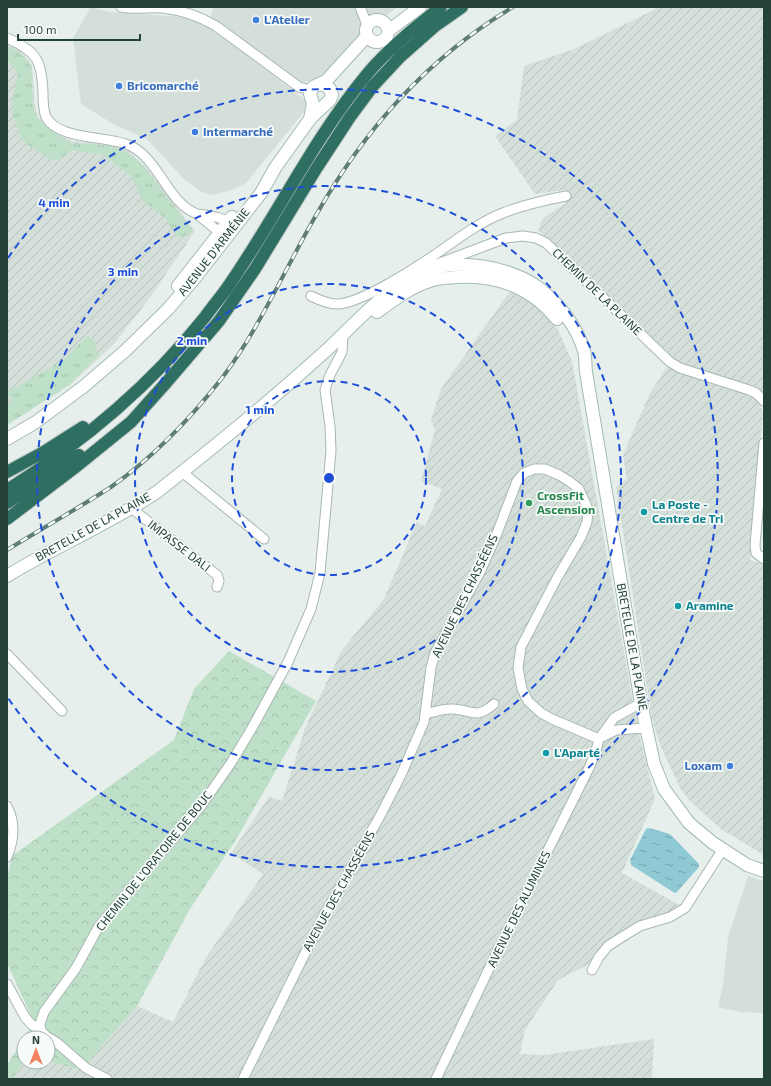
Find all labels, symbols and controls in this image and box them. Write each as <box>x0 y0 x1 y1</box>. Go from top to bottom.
place label: L'Atelier <box>264 12 310 26</box>
marker: L'Atelier <box>251 15 261 25</box>
scale bar <box>18 16 140 42</box>
text: 100 m <box>24 22 56 36</box>
place label: Bricomarché <box>127 78 199 92</box>
marker: Bricomarché <box>114 81 124 91</box>
place label: Intermarché <box>203 124 273 138</box>
marker: Intermarché <box>190 127 200 137</box>
text: 4 min <box>38 195 70 209</box>
street label: AVENUE D'ARMÉNIE <box>175 205 252 298</box>
street label: CHEMIN DE LA PLAINE <box>550 245 645 338</box>
text: 3 min <box>108 264 138 278</box>
text: 2 min <box>177 333 207 347</box>
text: 1 min <box>246 402 274 416</box>
centre of rings <box>322 471 336 485</box>
street label: BRETELLE DE LA PLAINE <box>33 488 153 564</box>
place label: CrossFit Ascension <box>537 488 595 516</box>
place label: La Poste - Centre de Tri <box>652 497 723 525</box>
marker: CrossFit Ascension <box>524 498 534 508</box>
marker: La Poste - Centre de Tri <box>639 507 649 517</box>
street label: IMPASSE DALI <box>146 516 214 574</box>
street label: AVENUE DES CHASSÉENS <box>428 531 500 660</box>
street label: BRETELLE DE LA PLAINE <box>615 582 651 712</box>
place label: Aramine <box>686 598 734 612</box>
marker: Aramine <box>673 601 683 611</box>
place label: L'Aparté <box>554 745 600 759</box>
marker: L'Aparté <box>541 748 551 758</box>
place label: Loxam <box>684 758 722 772</box>
marker: Loxam <box>725 761 735 771</box>
street label: CHEMIN DE L'ORATOIRE DE BOUC <box>92 787 214 933</box>
street label: AVENUE DES CHASSÉENS <box>299 828 377 953</box>
street label: AVENUE DES ALUMINES <box>484 848 553 969</box>
north arrow <box>16 1030 56 1070</box>
text: N <box>32 1033 40 1046</box>

